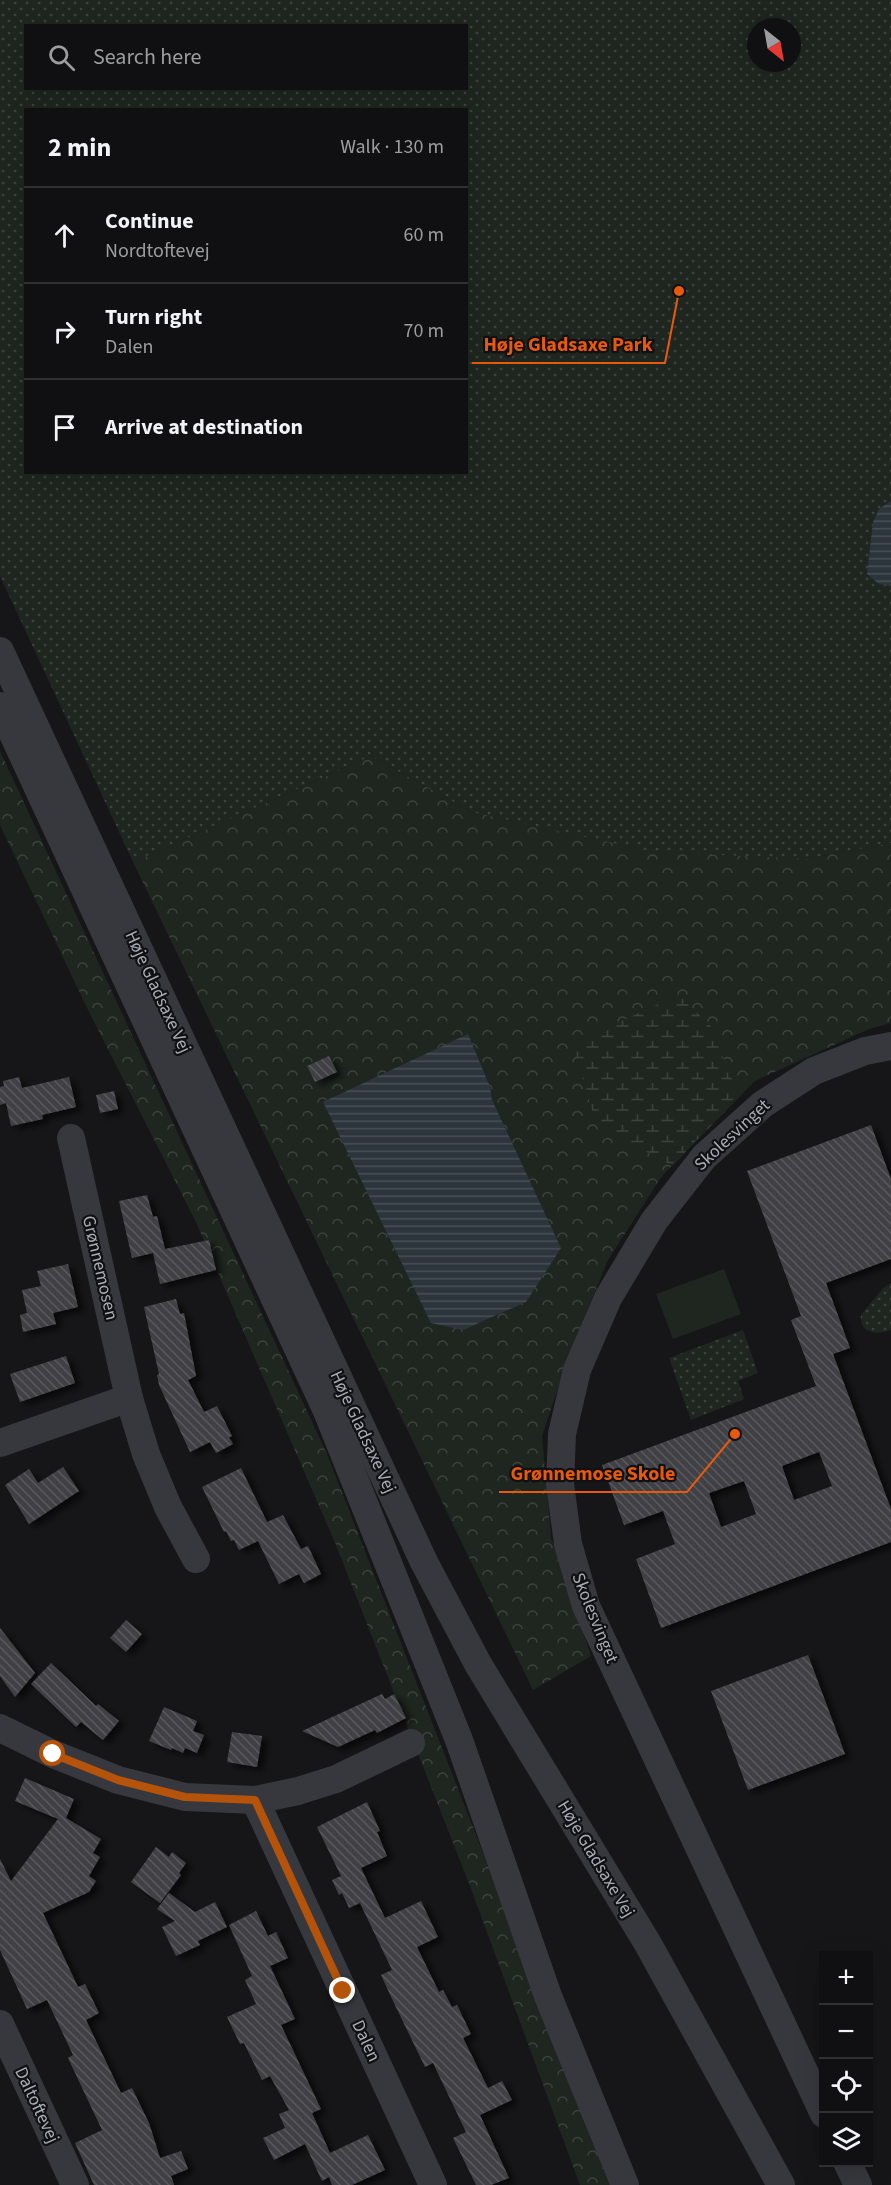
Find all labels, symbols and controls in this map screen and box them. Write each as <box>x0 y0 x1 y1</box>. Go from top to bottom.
north arrow <box>747 18 801 72</box>
search box <box>24 24 468 90</box>
icon: search <box>45 41 78 74</box>
text: Search here <box>93 41 201 73</box>
text: 2 min <box>48 129 111 166</box>
text: Walk · 130 m <box>340 133 444 161</box>
text: Continue <box>105 205 194 237</box>
icon: ahead <box>48 219 81 252</box>
text: 60 m <box>404 221 444 249</box>
text: Nordtoftevej <box>105 237 210 265</box>
text: Turn right <box>105 301 202 333</box>
icon: right <box>48 315 81 348</box>
text: 70 m <box>404 317 444 345</box>
callout: Høje Gladsaxe Park <box>472 325 665 363</box>
text: Høje Gladsaxe Park <box>483 331 653 359</box>
text: Dalen <box>105 333 153 361</box>
icon: arrive <box>48 411 81 444</box>
text: Arrive at destination <box>105 411 303 443</box>
street label: Høje Gladsaxe Vej <box>119 927 197 1057</box>
street label: Skolesvinget <box>689 1093 775 1177</box>
street label: Grønnemosen <box>76 1213 124 1323</box>
street label: Høje Gladsaxe Vej <box>324 1367 402 1497</box>
callout: Grønnemose Skole <box>499 1454 687 1492</box>
text: Grønnemose Skole <box>511 1460 675 1488</box>
street label: Skolesvinget <box>566 1569 624 1667</box>
route start <box>39 1740 65 1766</box>
street label: Høje Gladsaxe Vej <box>551 1796 641 1922</box>
map controls <box>819 1951 873 2167</box>
button: + <box>819 1951 873 2005</box>
route end <box>329 1977 355 2003</box>
button: − <box>819 2005 873 2059</box>
street label: Dalen <box>345 2016 387 2066</box>
button: locate <box>819 2059 873 2113</box>
street label: Daltoftevej <box>8 2063 66 2147</box>
button: layers <box>819 2113 873 2167</box>

